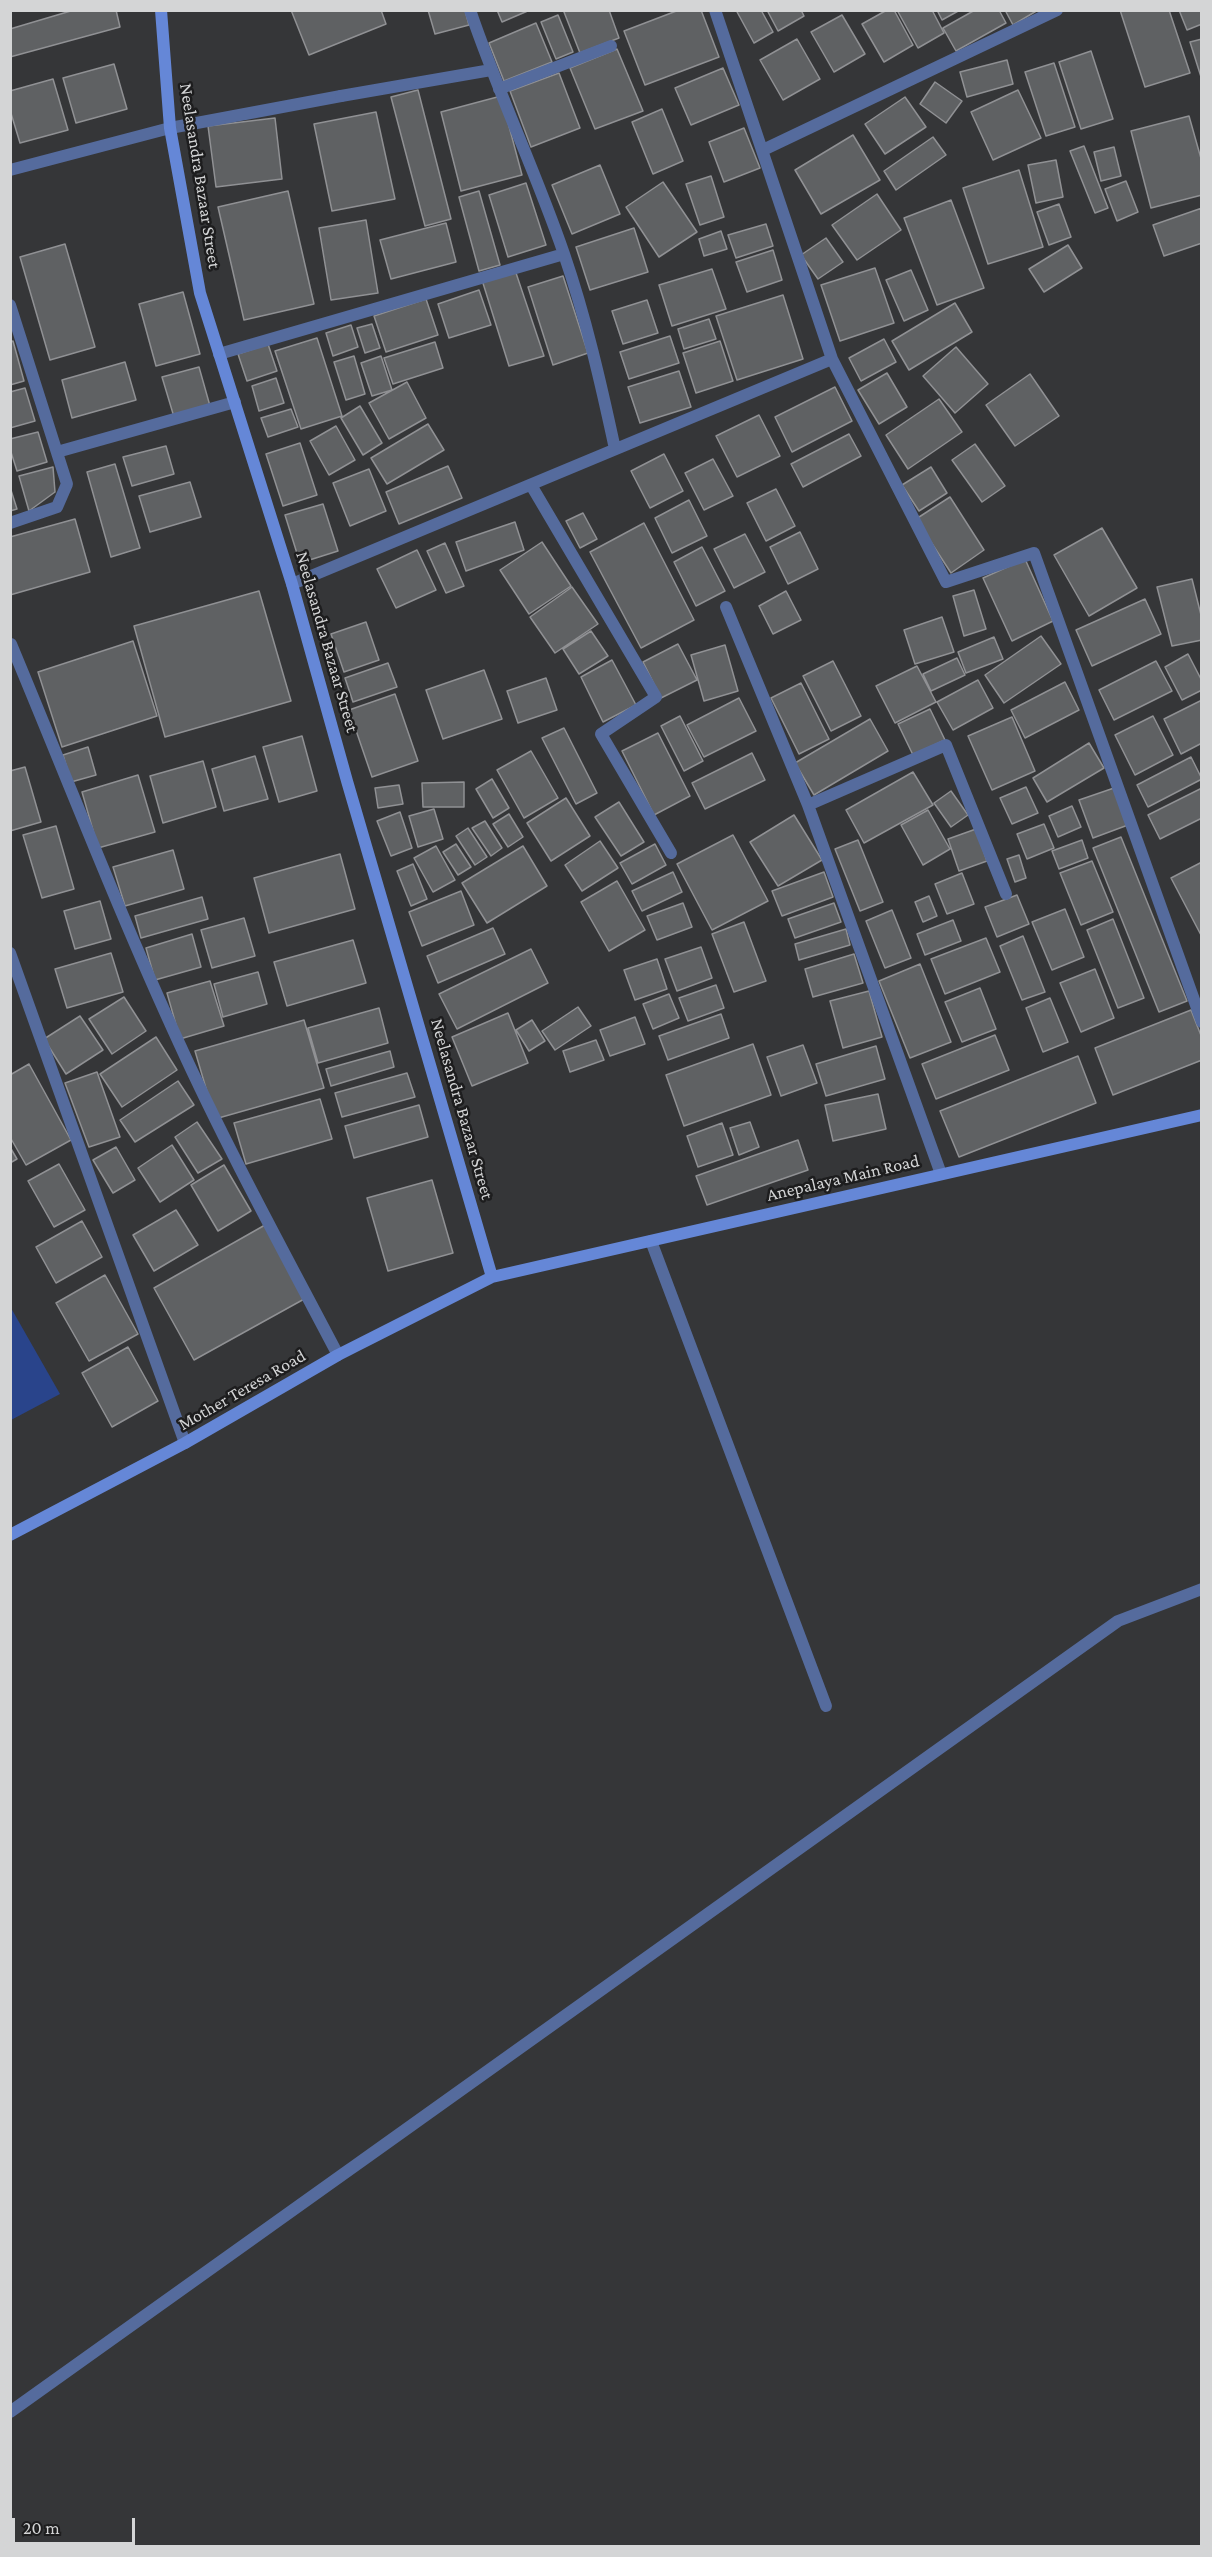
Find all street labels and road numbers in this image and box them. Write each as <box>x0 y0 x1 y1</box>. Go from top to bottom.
street label: Neelasandra Bazaar Street <box>175 82 225 270</box>
street label: Neelasandra Bazaar Street <box>291 549 363 735</box>
street label: Neelasandra Bazaar Street <box>426 1016 498 1202</box>
street label: Anepalaya Main Road <box>765 1150 921 1206</box>
street label: Mother Teresa Road <box>175 1345 309 1435</box>

